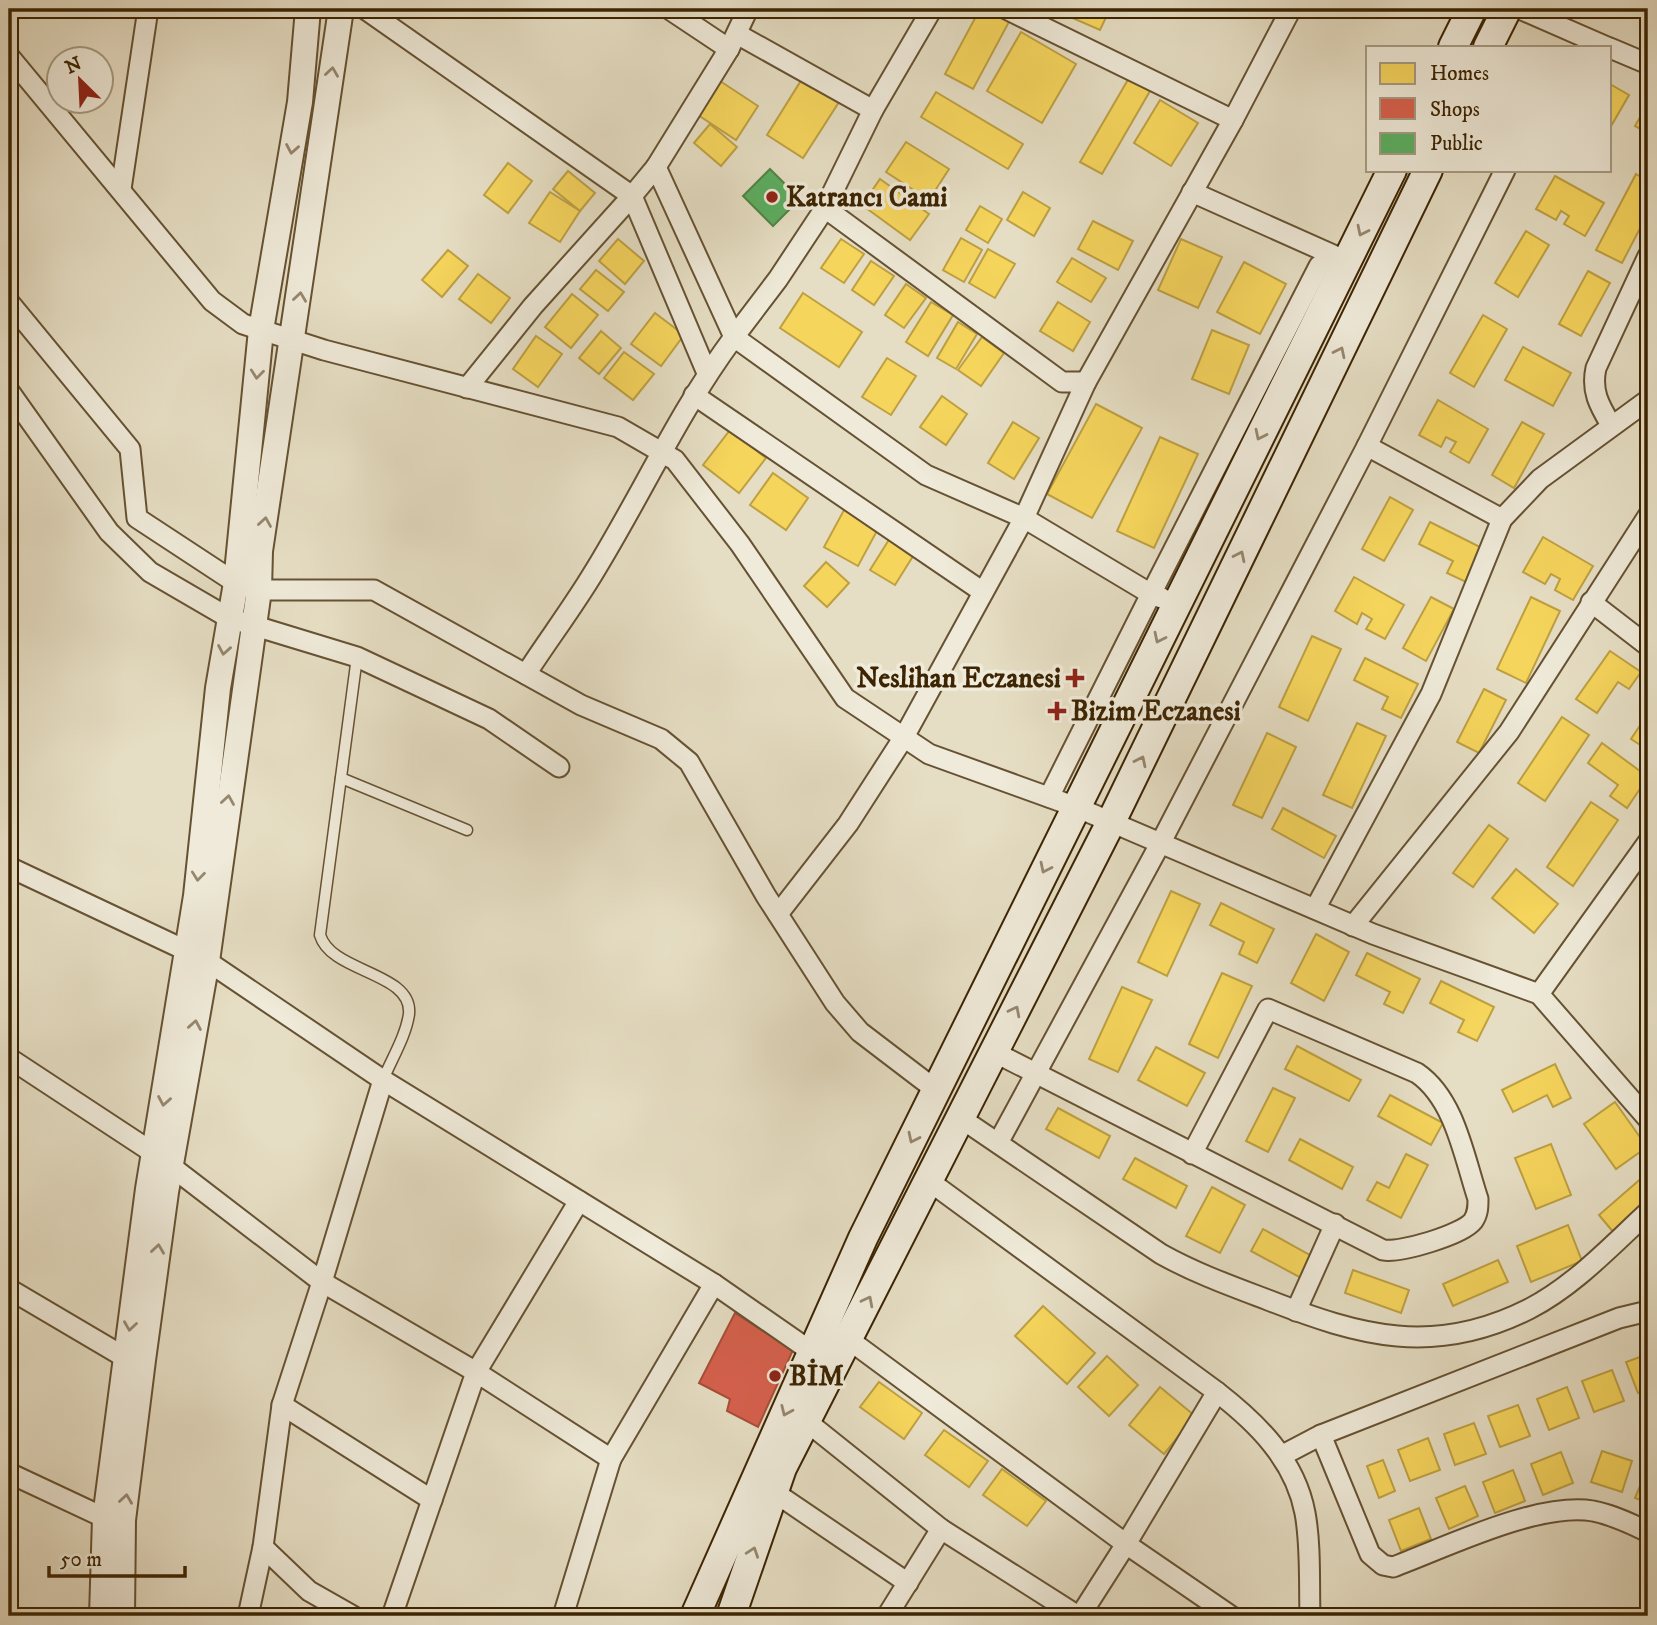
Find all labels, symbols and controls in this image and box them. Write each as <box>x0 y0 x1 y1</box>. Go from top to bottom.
north arrow <box>46 46 116 116</box>
legend <box>1366 46 1612 172</box>
text: N <box>62 52 86 80</box>
text: Homes <box>1430 61 1489 87</box>
one-way arrow <box>324 66 339 78</box>
text: Shops <box>1430 97 1480 123</box>
text: Public <box>1430 131 1483 157</box>
one-way arrow <box>285 144 300 155</box>
place label: Katrancı Cami <box>786 180 947 215</box>
marker: Katrancı Cami <box>764 189 780 205</box>
one-way arrow <box>1356 224 1370 236</box>
one-way arrow <box>292 291 307 303</box>
one-way arrow <box>1331 347 1345 359</box>
one-way arrow <box>250 369 265 380</box>
one-way arrow <box>1255 428 1269 440</box>
one-way arrow <box>257 516 272 528</box>
one-way arrow <box>1231 551 1245 563</box>
one-way arrow <box>1154 631 1168 643</box>
one-way arrow <box>217 644 232 656</box>
place label: Neslihan Eczanesi <box>856 661 1061 696</box>
marker: Neslihan Eczanesi <box>1067 670 1083 686</box>
place label: Bizim Eczanesi <box>1071 694 1241 729</box>
marker: Bizim Eczanesi <box>1049 703 1065 719</box>
one-way arrow <box>1133 756 1147 768</box>
one-way arrow <box>220 794 235 806</box>
one-way arrow <box>1040 861 1054 873</box>
one-way arrow <box>191 871 206 882</box>
one-way arrow <box>1007 1006 1021 1018</box>
one-way arrow <box>187 1019 202 1031</box>
one-way arrow <box>157 1095 172 1107</box>
one-way arrow <box>907 1131 921 1143</box>
one-way arrow <box>150 1243 165 1255</box>
one-way arrow <box>859 1296 873 1308</box>
one-way arrow <box>122 1320 137 1332</box>
place label: BİM <box>789 1358 844 1394</box>
marker: BİM <box>767 1368 783 1384</box>
one-way arrow <box>780 1404 794 1416</box>
one-way arrow <box>118 1493 133 1505</box>
scale bar <box>49 1534 186 1578</box>
one-way arrow <box>745 1546 759 1558</box>
text: 50 m <box>60 1547 102 1573</box>

